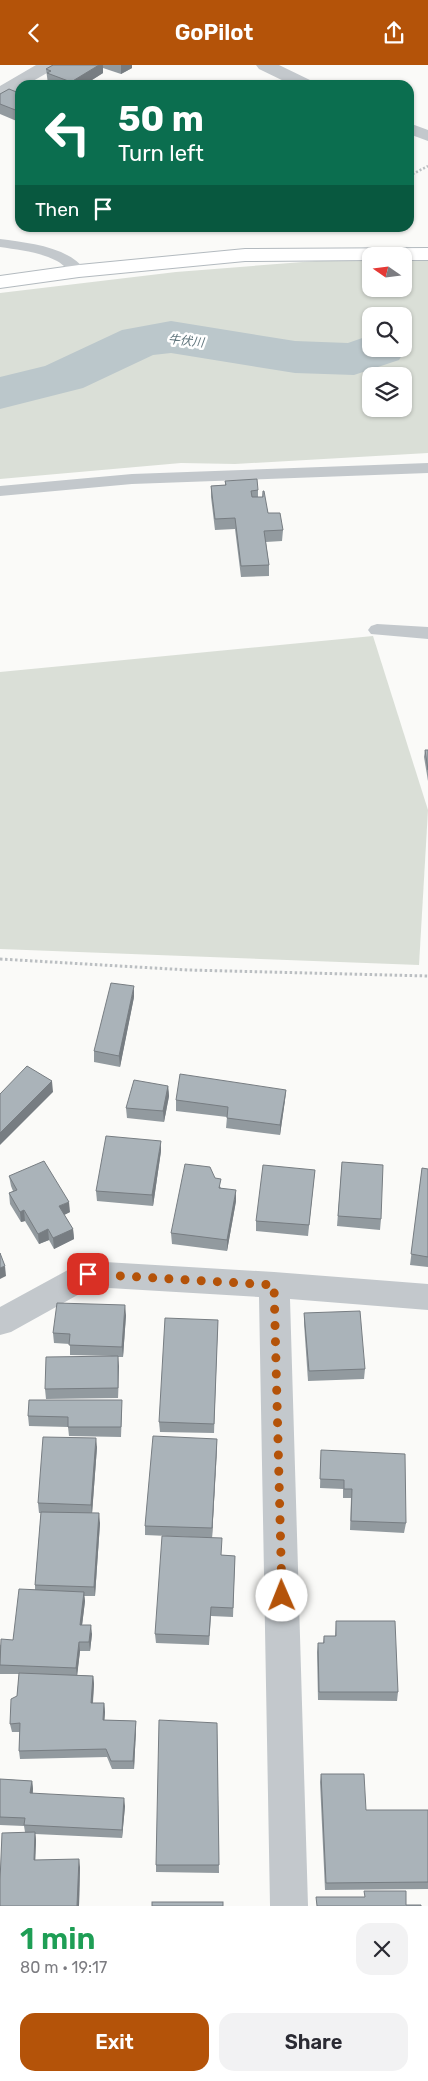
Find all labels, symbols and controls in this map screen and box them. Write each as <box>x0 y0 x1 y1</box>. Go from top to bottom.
icon: back <box>20 19 48 47</box>
text: GoPilot <box>175 19 253 46</box>
icon: share <box>380 19 408 47</box>
text: 50 m <box>118 98 204 140</box>
icon: left <box>35 100 100 165</box>
text: Turn left <box>118 140 204 167</box>
icon: arrive <box>89 195 117 223</box>
text: Then <box>35 198 79 221</box>
north arrow <box>362 247 412 297</box>
map controls <box>362 247 412 417</box>
button: search <box>362 307 412 357</box>
water label: 牛伏川 <box>167 332 207 350</box>
button: layers <box>362 367 412 417</box>
pin <box>67 1253 109 1295</box>
icon: arrive <box>74 1260 102 1288</box>
position arrow <box>255 1569 307 1621</box>
text: 1 min <box>20 1921 95 1957</box>
button: close <box>356 1923 408 1975</box>
text: 80 m · 19:17 <box>20 1958 107 1977</box>
button: Exit <box>20 2013 209 2071</box>
button: Share <box>219 2013 408 2071</box>

